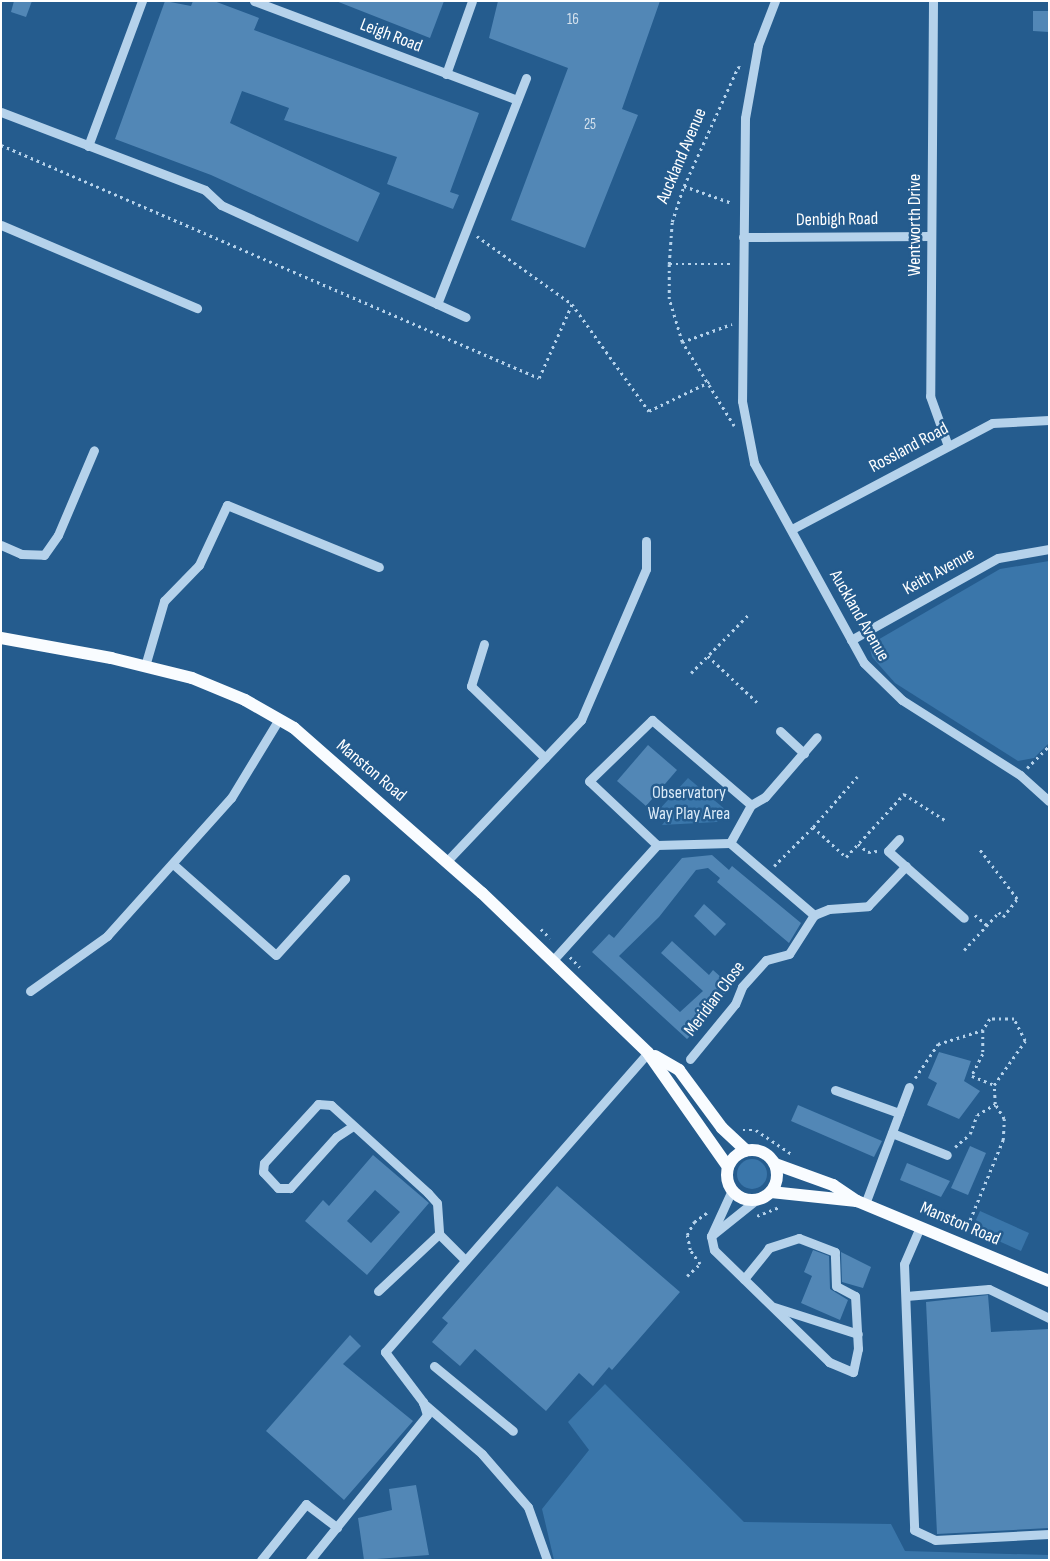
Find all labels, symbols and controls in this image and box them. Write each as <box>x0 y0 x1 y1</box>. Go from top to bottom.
house number: 16 <box>567 11 579 29</box>
street label: Leigh Road <box>357 14 425 58</box>
street label: Auckland Avenue <box>652 105 712 207</box>
house number: 25 <box>584 116 596 134</box>
street label: Wentworth Drive <box>904 174 926 276</box>
street label: Denbigh Road <box>796 208 878 232</box>
street label: Rossland Road <box>866 418 952 478</box>
street label: Keith Avenue <box>899 544 979 600</box>
street label: Auckland Avenue <box>824 567 894 665</box>
street label: Manston Road <box>331 735 411 807</box>
park label: Observatory Way Play Area <box>648 783 730 826</box>
street label: Meridian Close <box>680 957 750 1041</box>
street label: Manston Road <box>917 1197 1003 1251</box>

